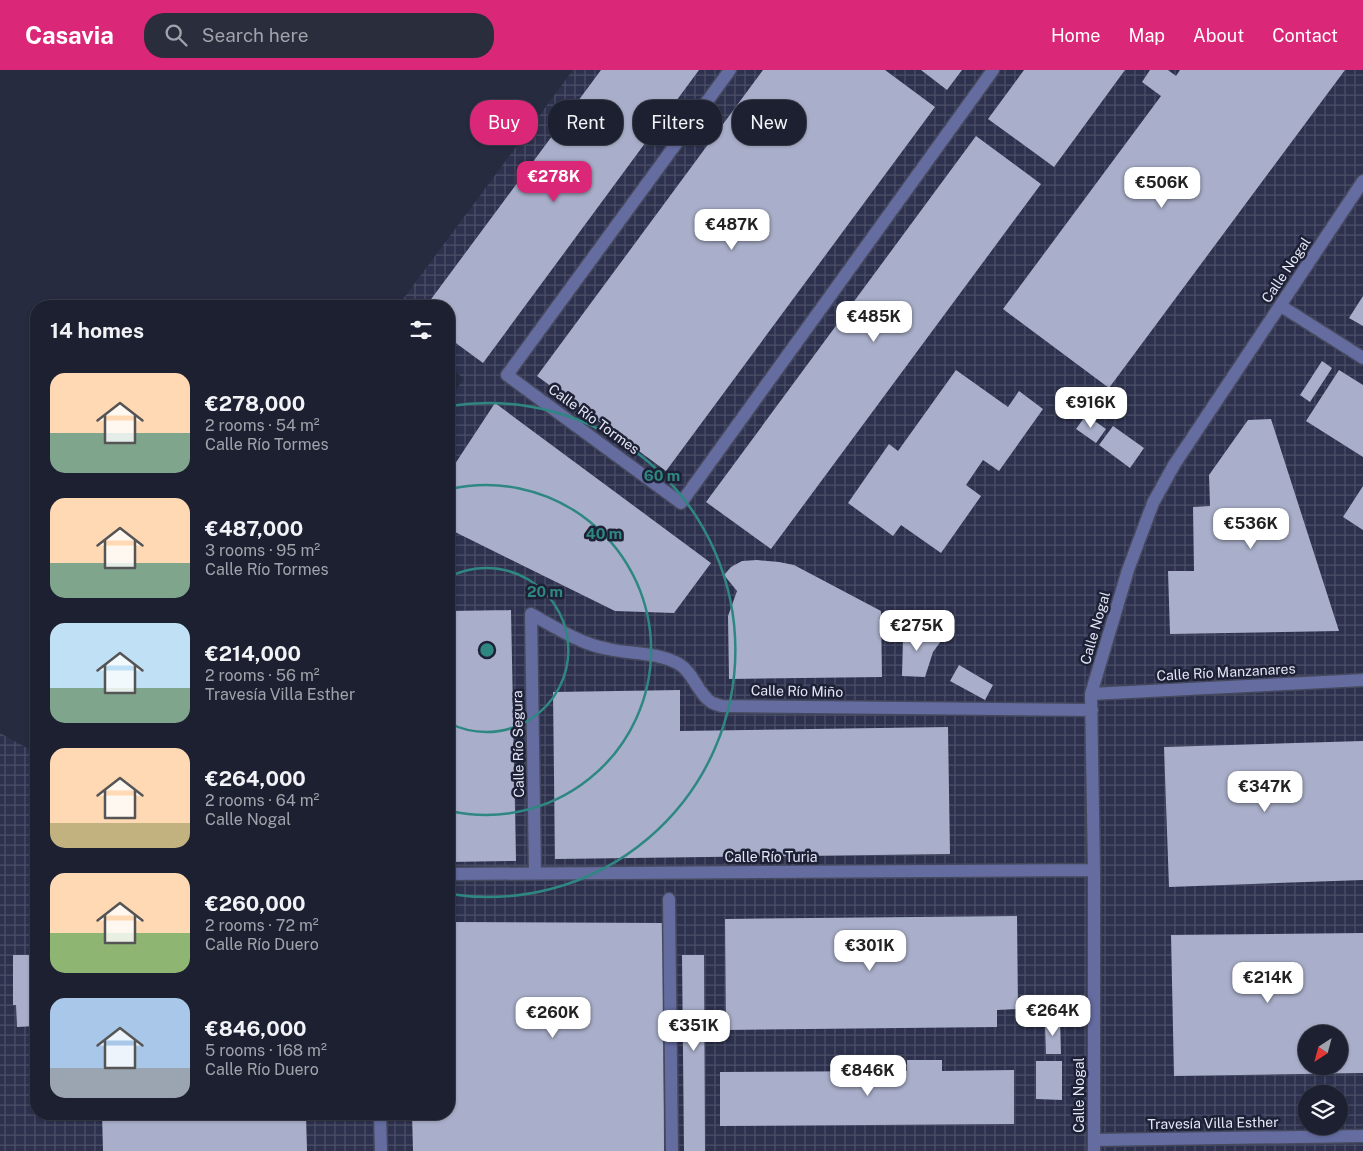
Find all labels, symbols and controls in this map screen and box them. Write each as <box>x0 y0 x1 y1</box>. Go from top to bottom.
search box <box>144 13 494 58</box>
text: Casavia <box>25 21 114 49</box>
icon: search <box>162 21 190 49</box>
text: Search here <box>202 24 308 46</box>
text: Home <box>1051 25 1101 46</box>
text: Map <box>1129 25 1165 46</box>
text: About <box>1193 25 1244 46</box>
text: Contact <box>1272 25 1338 46</box>
chip: Buy <box>470 100 538 145</box>
chip: Rent <box>548 100 623 145</box>
chip: Filters <box>633 100 722 145</box>
chip: New <box>732 100 806 145</box>
pin: €278K <box>519 160 589 203</box>
pin: €506K <box>1127 166 1197 209</box>
text: €278K <box>528 167 580 186</box>
text: €506K <box>1135 173 1189 192</box>
pin: €487K <box>697 208 767 251</box>
text: €487K <box>706 215 758 234</box>
street label: Calle Nogal <box>1258 234 1314 306</box>
pin: €485K <box>839 300 909 343</box>
text: €485K <box>847 307 901 326</box>
icon: filters <box>407 316 435 344</box>
text: 14 homes <box>50 318 144 343</box>
street label: Calle Río Tormes <box>546 381 642 457</box>
pin: €916K <box>1056 386 1126 429</box>
text: €278,000 <box>205 391 305 416</box>
icon: home <box>90 393 150 453</box>
text: €916K <box>1066 393 1116 412</box>
text: 2 rooms · 54 m² <box>205 416 320 435</box>
text: Calle Río Tormes <box>205 435 329 454</box>
text: 60 m <box>644 467 680 484</box>
pin: €536K <box>1216 508 1286 550</box>
text: €536K <box>1224 514 1278 533</box>
text: €487,000 <box>205 516 303 541</box>
icon: home <box>90 518 150 578</box>
text: 40 m <box>586 525 622 542</box>
text: 3 rooms · 95 m² <box>205 541 320 560</box>
text: Calle Río Tormes <box>205 560 329 579</box>
text: 20 m <box>527 583 563 600</box>
street label: Calle Nogal <box>1077 590 1113 666</box>
pin: €275K <box>882 610 952 652</box>
text: €275K <box>891 616 943 635</box>
text: €214,000 <box>205 641 301 666</box>
centre of rings <box>478 641 496 659</box>
icon: home <box>90 643 150 703</box>
street label: Calle Río Manzanares <box>1156 660 1296 684</box>
text: 2 rooms · 56 m² <box>205 666 320 685</box>
street label: Calle Río Miño <box>751 682 843 700</box>
text: Travesía Villa Esther <box>205 685 355 704</box>
street label: Calle Río Segura <box>509 690 527 798</box>
text: €264,000 <box>205 766 306 791</box>
icon: home <box>90 768 150 828</box>
pin: €347K <box>1230 770 1300 813</box>
text: €347K <box>1239 777 1292 796</box>
text: 2 rooms · 64 m² <box>205 791 319 810</box>
text: Calle Nogal <box>205 810 291 829</box>
street label: Calle Río Turia <box>725 849 817 865</box>
text: €260,000 <box>205 891 306 916</box>
icon: home <box>90 893 150 953</box>
text: 2 rooms · 72 m² <box>205 916 319 935</box>
pin: €301K <box>835 930 905 972</box>
text: Calle Río Duero <box>205 935 319 954</box>
text: €301K <box>845 936 895 955</box>
pin: €214K <box>1233 962 1303 1004</box>
text: €214K <box>1243 968 1293 987</box>
pin: €264K <box>1018 994 1088 1037</box>
pin: €260K <box>518 996 588 1039</box>
text: €264K <box>1026 1001 1080 1020</box>
text: €260K <box>527 1003 579 1022</box>
pin: €351K <box>659 1010 729 1052</box>
text: €846,000 <box>205 1016 307 1041</box>
text: €351K <box>669 1016 719 1035</box>
icon: home <box>90 1018 150 1078</box>
north arrow <box>1298 1025 1348 1075</box>
map controls <box>1298 1025 1348 1135</box>
text: 5 rooms · 168 m² <box>205 1041 327 1060</box>
pin: €846K <box>833 1054 903 1097</box>
street label: Calle Nogal <box>1071 1057 1087 1133</box>
text: Calle Río Duero <box>205 1060 319 1079</box>
text: €846K <box>841 1061 895 1080</box>
button: layers <box>1298 1085 1348 1135</box>
street label: Travesía Villa Esther <box>1147 1114 1279 1132</box>

